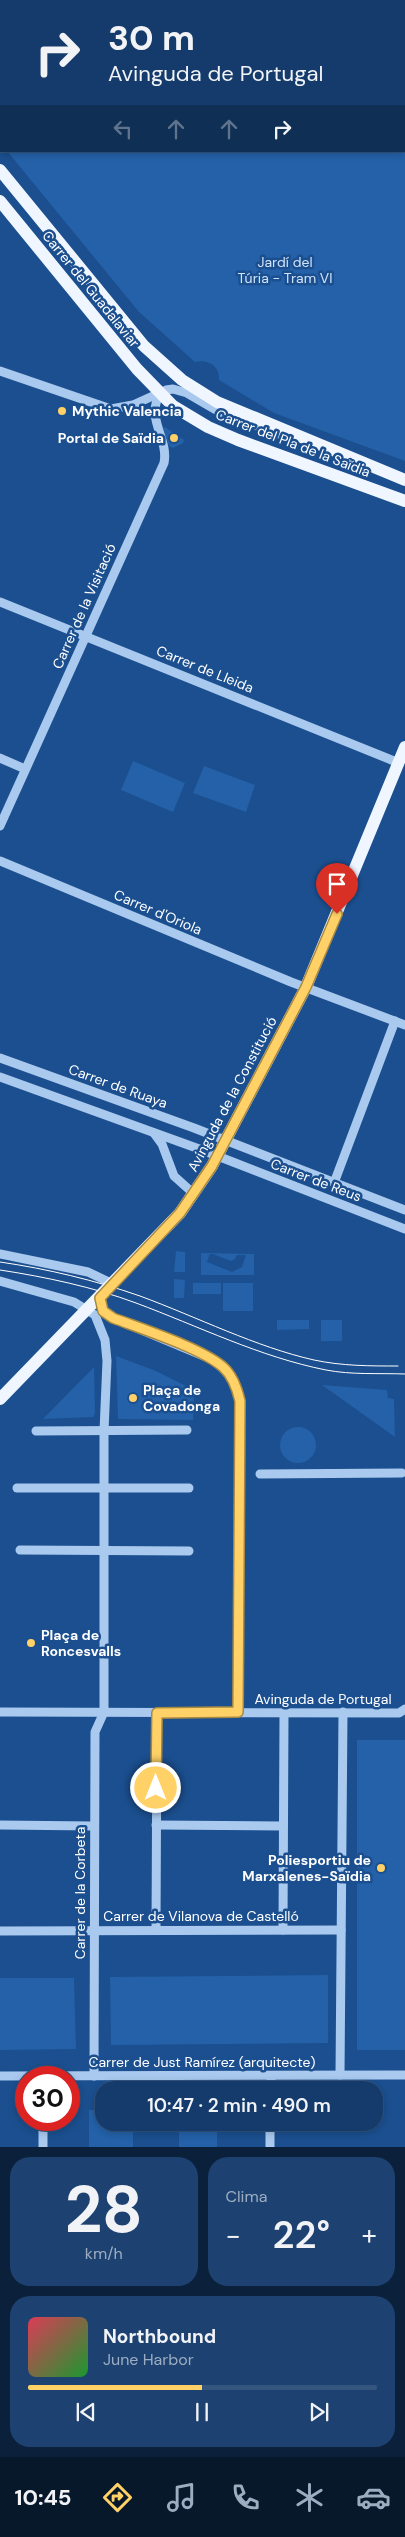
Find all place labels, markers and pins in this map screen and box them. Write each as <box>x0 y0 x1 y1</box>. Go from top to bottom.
place label: Mythic Valencia <box>72 402 182 420</box>
marker: Mythic Valencia <box>56 405 68 417</box>
place label: Portal de Saïdia <box>58 429 164 447</box>
marker: Portal de Saïdia <box>168 432 180 444</box>
pin <box>316 863 358 914</box>
place label: Plaça de Covadonga <box>143 1381 220 1415</box>
marker: Plaça de Covadonga <box>127 1392 139 1404</box>
place label: Plaça de Roncesvalls <box>41 1626 121 1660</box>
marker: Plaça de Roncesvalls <box>25 1637 37 1649</box>
place label: Poliesportiu de Marxalenes-Saïdia <box>242 1851 371 1885</box>
marker: Poliesportiu de Marxalenes-Saïdia <box>375 1862 387 1874</box>

